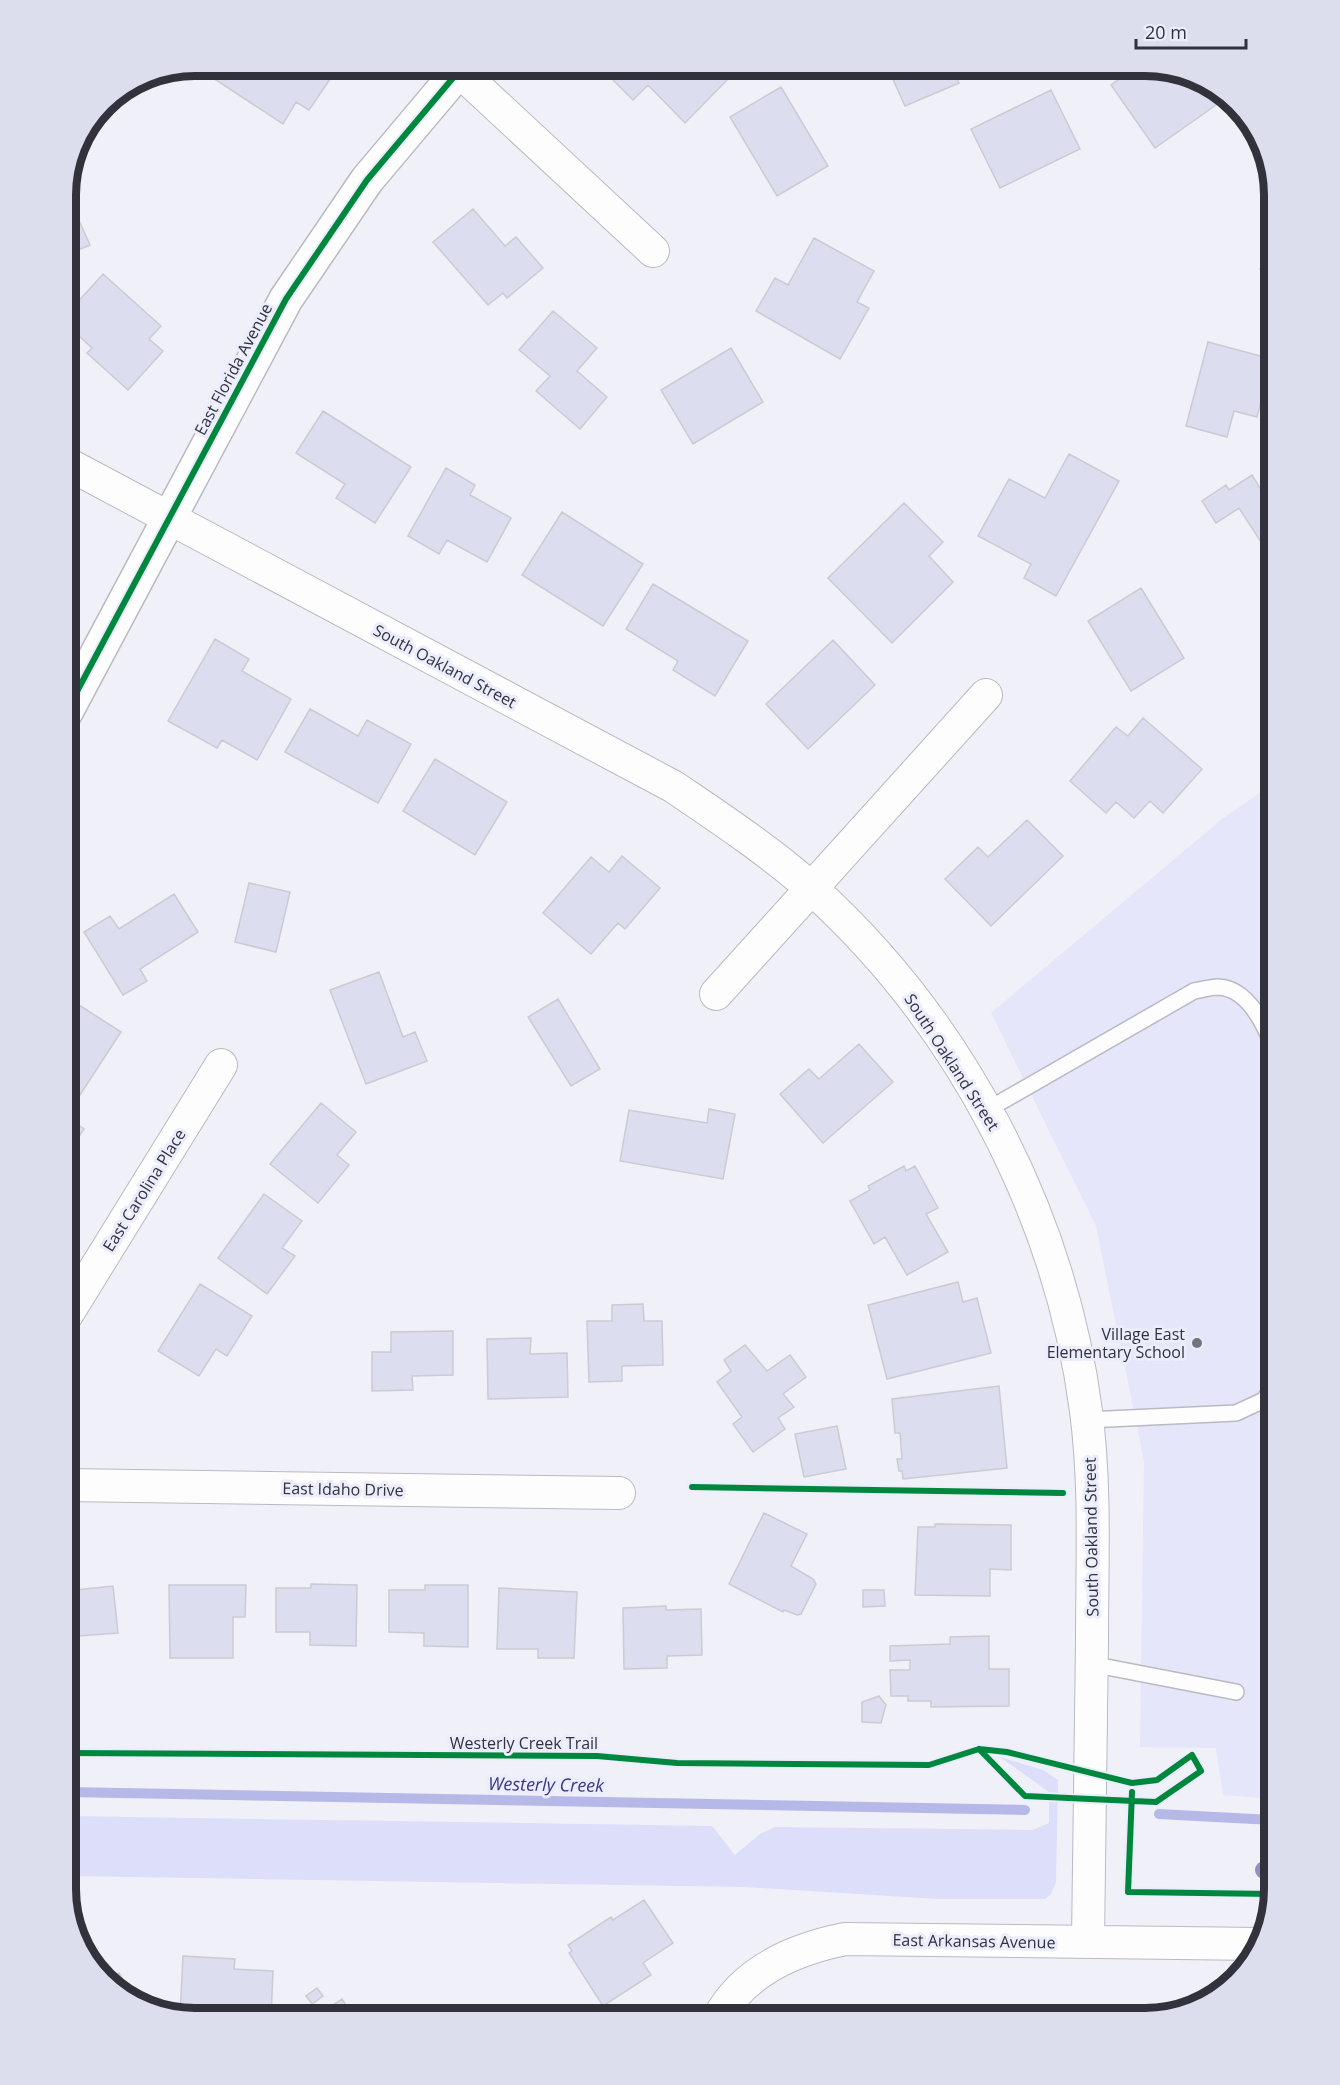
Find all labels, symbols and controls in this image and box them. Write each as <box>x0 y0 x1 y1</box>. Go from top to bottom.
scale bar <box>1136 12 1246 50</box>
text: 20 m <box>1145 20 1187 44</box>
street label: East Florida Avenue <box>189 299 277 439</box>
street label: South Oakland Street <box>370 619 521 713</box>
street label: South Oakland Street <box>899 989 1005 1135</box>
street label: East Carolina Place <box>97 1125 191 1255</box>
place label: Village East Elementary School <box>1047 1323 1185 1363</box>
marker: Village East Elementary School <box>1190 1336 1204 1350</box>
street label: South Oakland Street <box>1079 1457 1103 1617</box>
street label: East Idaho Drive <box>282 1477 404 1501</box>
street label: Westerly Creek Trail <box>450 1732 598 1754</box>
water label: Westerly Creek <box>488 1771 605 1797</box>
street label: East Arkansas Avenue <box>892 1929 1056 1953</box>

